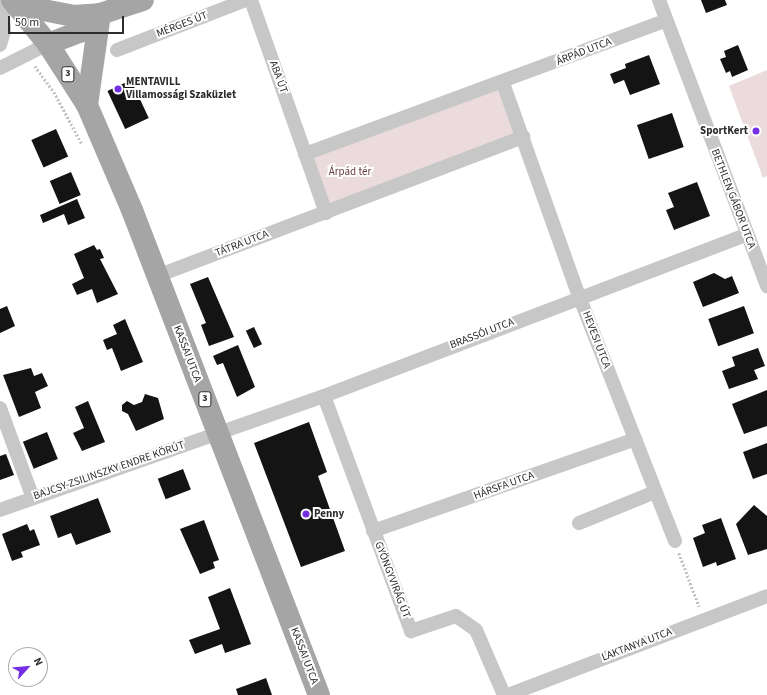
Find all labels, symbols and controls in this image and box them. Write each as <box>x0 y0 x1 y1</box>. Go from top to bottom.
scale bar <box>10 8 126 34</box>
street label: MÉRGES ÚT <box>155 9 209 41</box>
text: 50 m <box>15 14 39 31</box>
street label: ÁRPÁD UTCA <box>555 35 613 69</box>
street label: ABA ÚT <box>266 59 290 95</box>
road number: 3 <box>61 66 75 82</box>
place label: MENTAVILL Villamossági Szaküzlet <box>126 76 236 102</box>
marker: MENTAVILL Villamossági Szaküzlet <box>113 84 123 94</box>
place label: SportKert <box>700 124 748 138</box>
marker: SportKert <box>751 126 761 136</box>
street label: BETHLEN GÁBOR UTCA <box>708 147 758 251</box>
park label: Árpád tér <box>329 165 371 179</box>
street label: TÁTRA UTCA <box>213 228 271 260</box>
street label: HEVESI UTCA <box>579 309 613 371</box>
street label: BRASSÓI UTCA <box>448 316 516 352</box>
street label: KASSAI UTCA <box>170 324 204 384</box>
road number: 3 <box>198 391 212 407</box>
street label: BAJCSY-ZSILINSZKY ENDRE KÖRÚT <box>32 439 186 503</box>
street label: HÁRSFA UTCA <box>472 469 536 503</box>
place label: Penny <box>314 507 344 521</box>
marker: Penny <box>301 509 311 519</box>
street label: GYÖNGYVIRÁG ÚT <box>371 540 413 620</box>
street label: KASSAI UTCA <box>287 626 321 686</box>
street label: LAKTANYA UTCA <box>600 626 674 664</box>
north arrow <box>8 647 48 687</box>
text: N <box>30 655 47 668</box>

